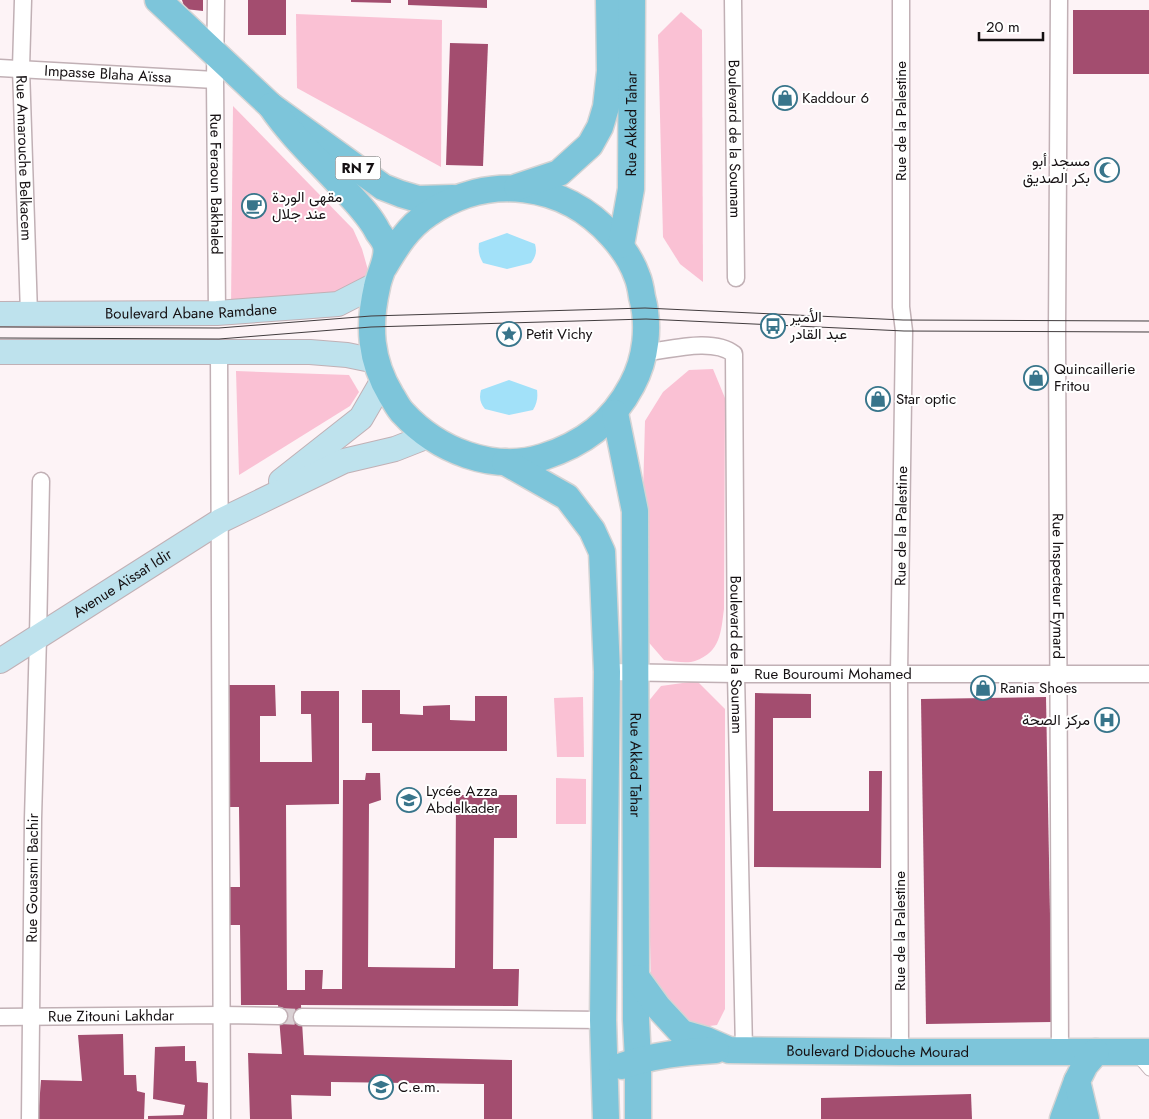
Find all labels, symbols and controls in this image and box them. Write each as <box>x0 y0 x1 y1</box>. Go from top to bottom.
scale bar <box>979 10 1043 42</box>
text: 20 m <box>986 16 1020 38</box>
street label: Impasse Blaha Aïssa <box>44 59 172 89</box>
street label: Boulevard de la Soumam <box>723 60 746 218</box>
street label: Rue de la Palestine <box>890 61 912 181</box>
street label: Rue Akkad Tahar <box>620 71 643 176</box>
street label: Rue Amarouche Belkacem <box>10 75 38 241</box>
shop icon: Kaddour 6 <box>772 85 798 111</box>
place label: Kaddour 6 <box>802 87 869 109</box>
street label: Rue Feraoun Bakhaled <box>204 113 227 255</box>
place label: مسجد أبو بكر الصديق <box>1023 150 1090 189</box>
road number: RN 7 <box>336 156 380 180</box>
mosque icon: مسجد أبو بكر الصديق <box>1094 157 1120 183</box>
place label: مقهى الوردة عند جلال <box>272 186 342 225</box>
cafe icon: مقهى الوردة عند جلال <box>241 193 267 219</box>
street label: Boulevard Abane Ramdane <box>105 298 278 325</box>
place label: الأمير عبد القادر <box>789 306 847 345</box>
bus stop icon: الأمير عبد القادر <box>760 313 786 339</box>
place icon: Petit Vichy <box>496 321 522 347</box>
place label: Petit Vichy <box>526 323 593 345</box>
place label: Quincaillerie Fritou <box>1054 358 1135 397</box>
shop icon: Quincaillerie Fritou <box>1023 365 1049 391</box>
shop icon: Star optic <box>865 386 891 412</box>
place label: Star optic <box>896 388 956 410</box>
street label: Rue de la Palestine <box>889 466 913 586</box>
street label: Rue Inspecteur Eymard <box>1047 513 1069 659</box>
street label: Avenue Aïssat Idir <box>68 543 177 623</box>
street label: Boulevard de la Soumam <box>724 575 748 734</box>
street label: Rue Bouroumi Mohamed <box>754 663 912 685</box>
shop icon: Rania Shoes <box>970 675 996 701</box>
place label: Rania Shoes <box>1000 677 1077 699</box>
hospital icon: مركز الصحة <box>1094 707 1120 733</box>
place label: مركز الصحة <box>1022 709 1090 731</box>
street label: Rue Akkad Tahar <box>624 712 647 818</box>
place label: Lycée Azza Abdelkader <box>426 780 500 819</box>
school or university icon: Lycée Azza Abdelkader <box>396 787 422 813</box>
street label: Rue Gouasmi Bachir <box>21 812 44 943</box>
street label: Rue de la Palestine <box>889 871 911 991</box>
street label: Rue Zitouni Lakhdar <box>48 1004 175 1028</box>
street label: Boulevard Didouche Mourad <box>786 1040 969 1063</box>
school or university icon: C.e.m. <box>368 1074 394 1100</box>
place label: C.e.m. <box>398 1076 440 1098</box>

